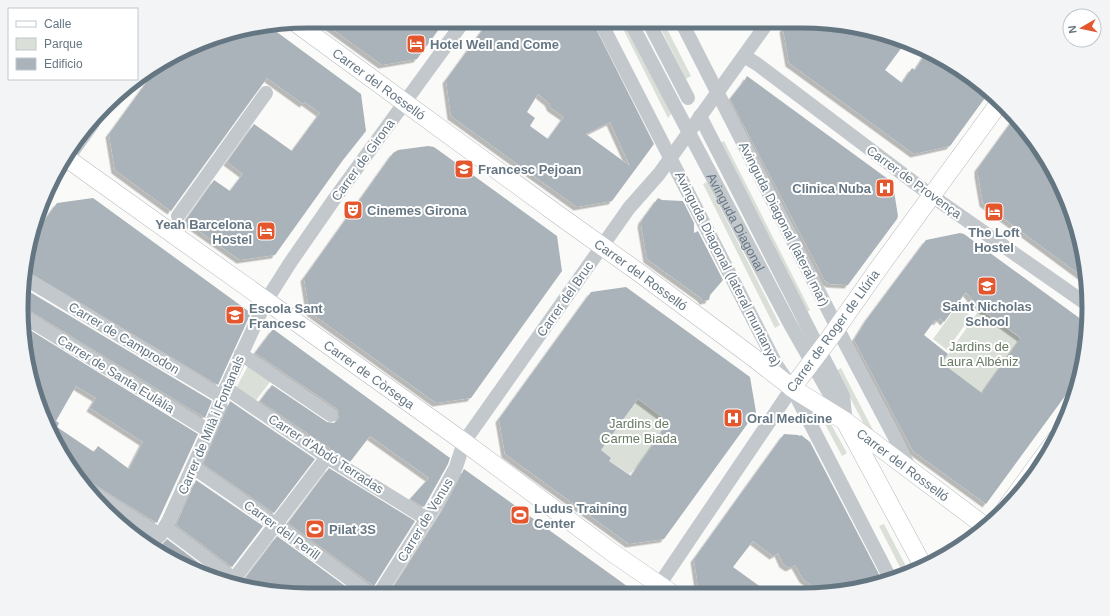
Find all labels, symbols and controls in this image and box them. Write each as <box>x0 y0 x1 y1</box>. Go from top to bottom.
legend <box>8 8 138 80</box>
north arrow <box>1062 8 1102 48</box>
text: Calle <box>44 17 72 31</box>
text: N <box>1066 25 1079 34</box>
hotel icon: Hotel Well and Come <box>405 33 427 55</box>
text: Parque <box>44 37 83 51</box>
place label: Hotel Well and Come <box>430 37 559 52</box>
street label: Carrer del Rosselló <box>330 45 429 123</box>
text: Edificio <box>44 57 83 71</box>
street label: Carrer de Girona <box>328 116 398 204</box>
street label: Avinguda Diagonal (lateral mar) <box>736 139 832 309</box>
street label: Carrer de Provença <box>864 143 965 222</box>
school or university icon: Francesc Pejoan <box>453 158 475 180</box>
place label: Francesc Pejoan <box>478 162 581 177</box>
street label: Avinguda Diagonal (lateral muntanya) <box>672 169 784 369</box>
street label: Avinguda Diagonal <box>704 170 768 274</box>
hospital icon: Clinica Nuba <box>874 177 896 199</box>
place label: Clinica Nuba <box>792 181 872 196</box>
theatre icon: Cinemes Girona <box>342 199 364 221</box>
hotel icon: The Loft Hostel <box>983 201 1005 223</box>
place label: Cinemes Girona <box>367 203 467 218</box>
place label: Yeah Barcelona Hostel <box>155 217 253 247</box>
hotel icon: Yeah Barcelona Hostel <box>255 220 277 242</box>
place label: The Loft Hostel <box>968 225 1020 255</box>
street label: Carrer del Rosselló <box>592 236 690 313</box>
street label: Carrer del Bruc <box>534 258 597 339</box>
street label: Carrer de Roger de Llúria <box>784 266 883 395</box>
school or university icon: Saint Nicholas School <box>976 275 998 297</box>
street label: Carrer de Camprodon <box>66 299 182 377</box>
place label: Saint Nicholas School <box>942 299 1032 329</box>
place label: Escola Sant Francesc <box>249 301 323 331</box>
school or university icon: Escola Sant Francesc <box>224 304 246 326</box>
street label: Carrer de Santa Eulàlia <box>55 332 178 417</box>
street label: Carrer de Còrsega <box>321 337 418 412</box>
park label: Jardins de Laura Albéniz <box>940 339 1018 369</box>
street label: Carrer de Milà i Fontanals <box>175 353 247 497</box>
hospital icon: Oral Medicine <box>722 407 744 429</box>
street label: Carrer d'Abdó Terradas <box>266 411 387 497</box>
place label: Oral Medicine <box>747 411 832 426</box>
park label: Jardins de Carme Biada <box>601 416 678 446</box>
street label: Carrer del Rosselló <box>854 425 952 504</box>
street label: Carrer de Venus <box>394 475 456 564</box>
street label: Carrer del Perill <box>241 497 323 563</box>
place label: Ludus Training Center <box>534 501 627 531</box>
sports icon: Ludus Training Center <box>509 504 531 526</box>
sports icon: Pilat 3S <box>304 518 326 540</box>
place label: Pilat 3S <box>329 522 376 537</box>

